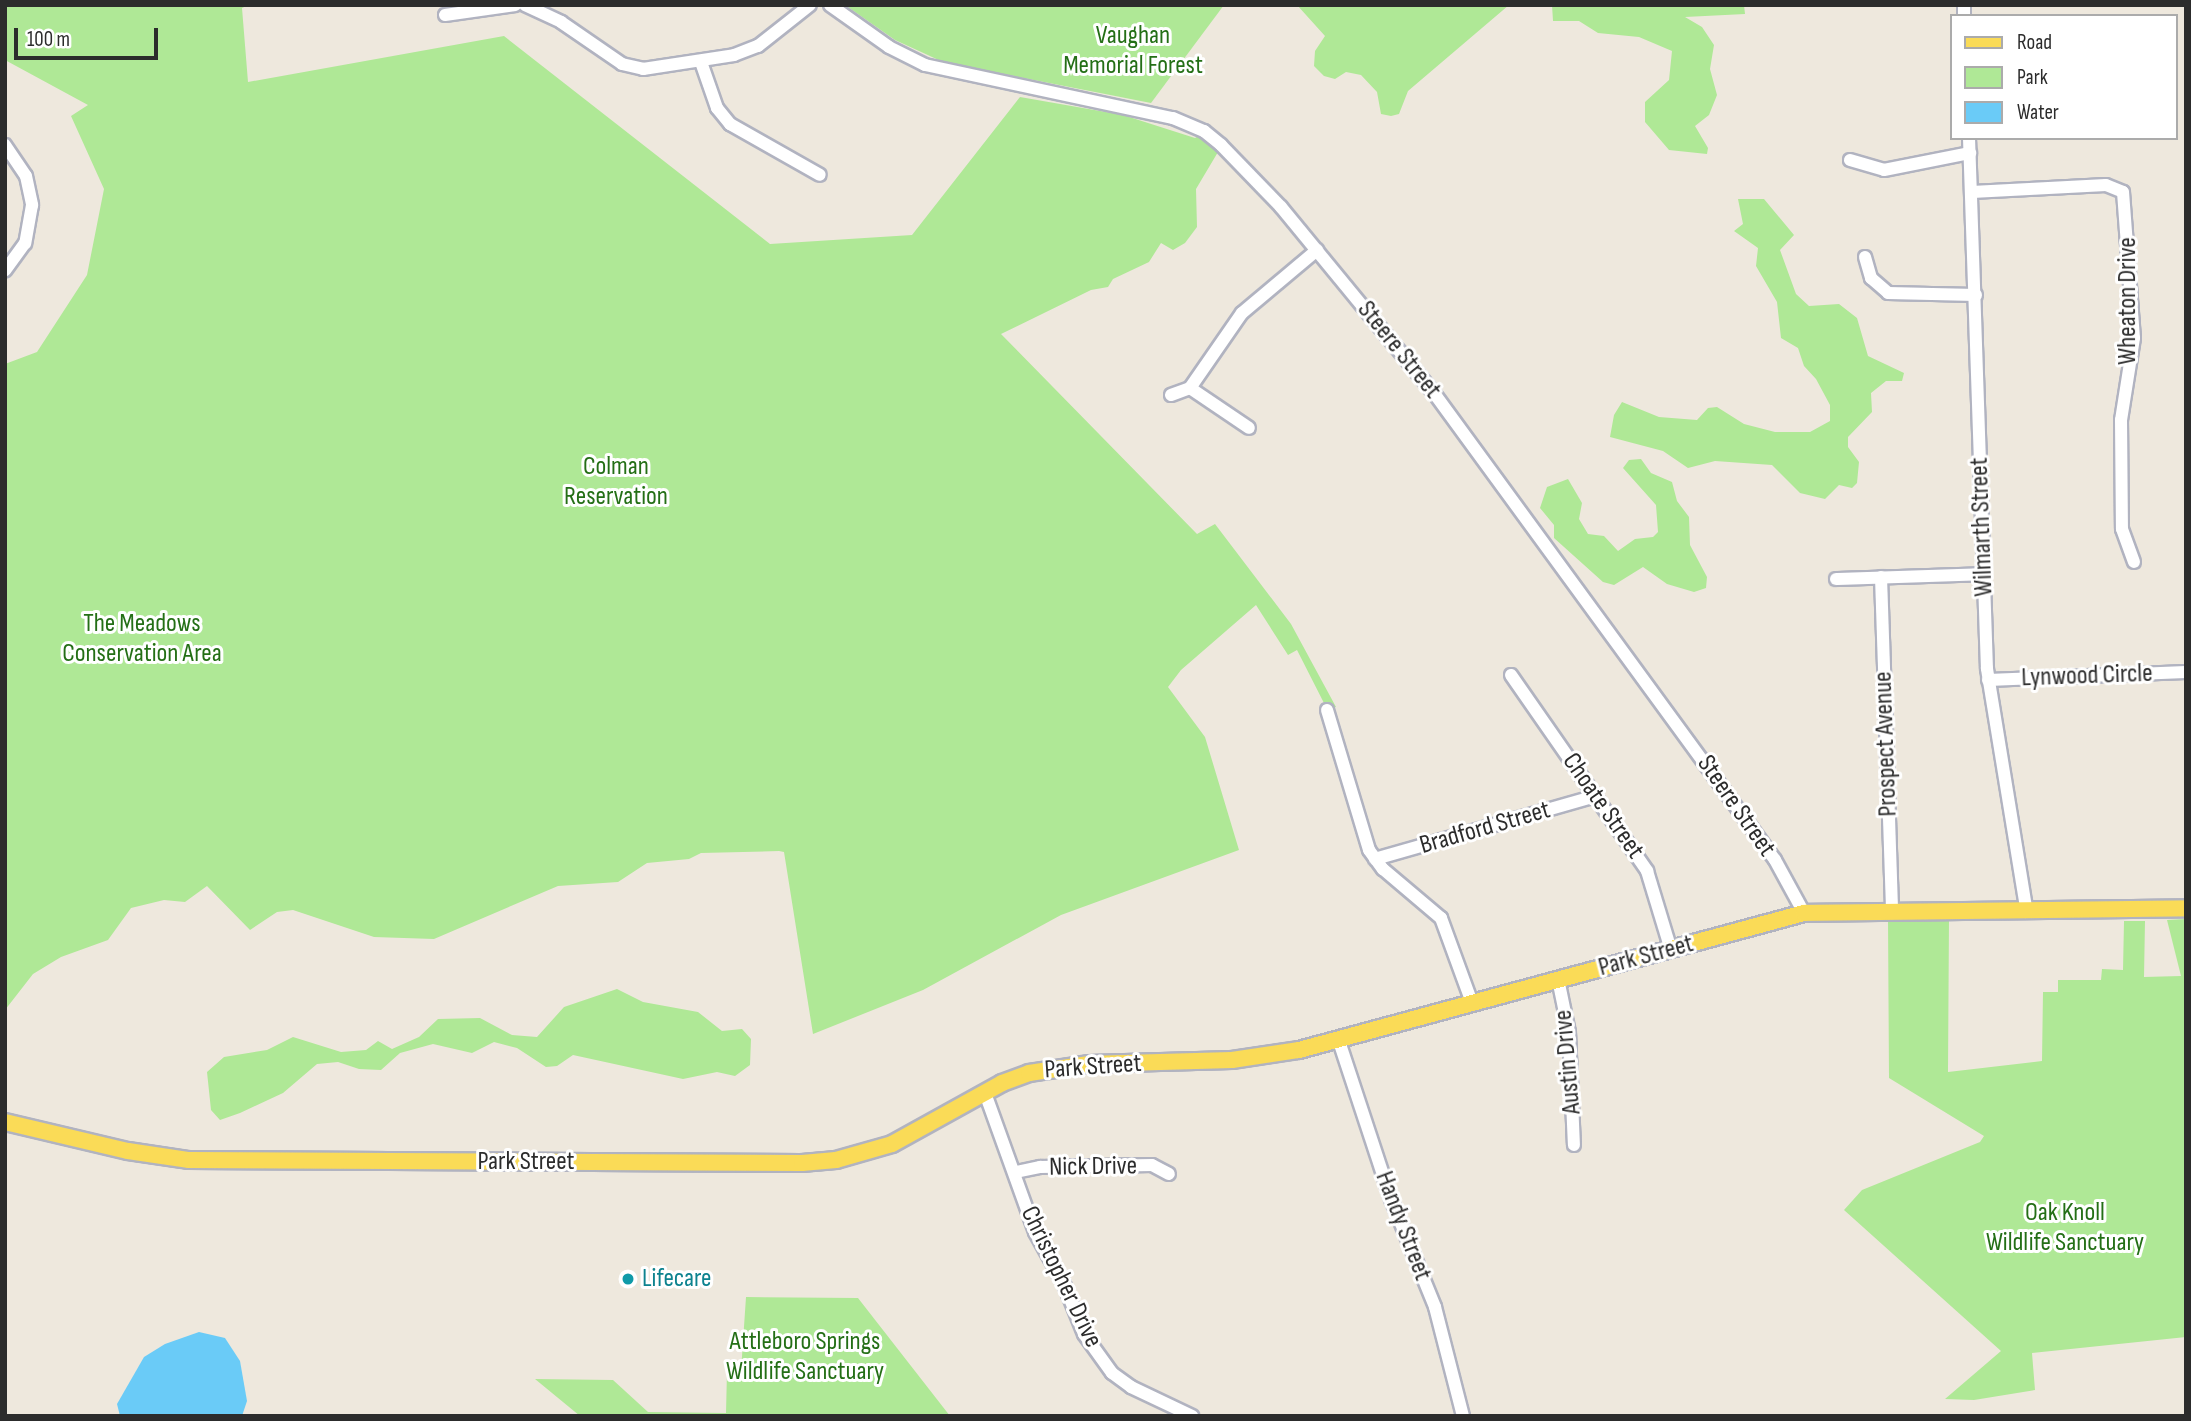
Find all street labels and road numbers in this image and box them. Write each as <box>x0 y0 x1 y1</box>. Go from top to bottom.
street label: Wheaton Drive <box>2112 237 2144 365</box>
street label: Steere Street <box>1350 295 1448 405</box>
street label: Wilmarth Street <box>1964 457 2000 597</box>
street label: Lynwood Circle <box>2021 658 2153 694</box>
street label: Prospect Avenue <box>1868 671 1904 817</box>
street label: Choate Street <box>1555 747 1651 865</box>
street label: Steere Street <box>1690 749 1782 863</box>
street label: Bradford Street <box>1416 795 1554 861</box>
street label: Park Street <box>1595 928 1697 984</box>
street label: Austin Drive <box>1548 1008 1588 1116</box>
street label: Park Street <box>1044 1048 1142 1086</box>
street label: Park Street <box>477 1146 575 1178</box>
street label: Nick Drive <box>1049 1151 1137 1183</box>
street label: Handy Street <box>1368 1167 1438 1285</box>
street label: Christopher Drive <box>1013 1201 1109 1353</box>

